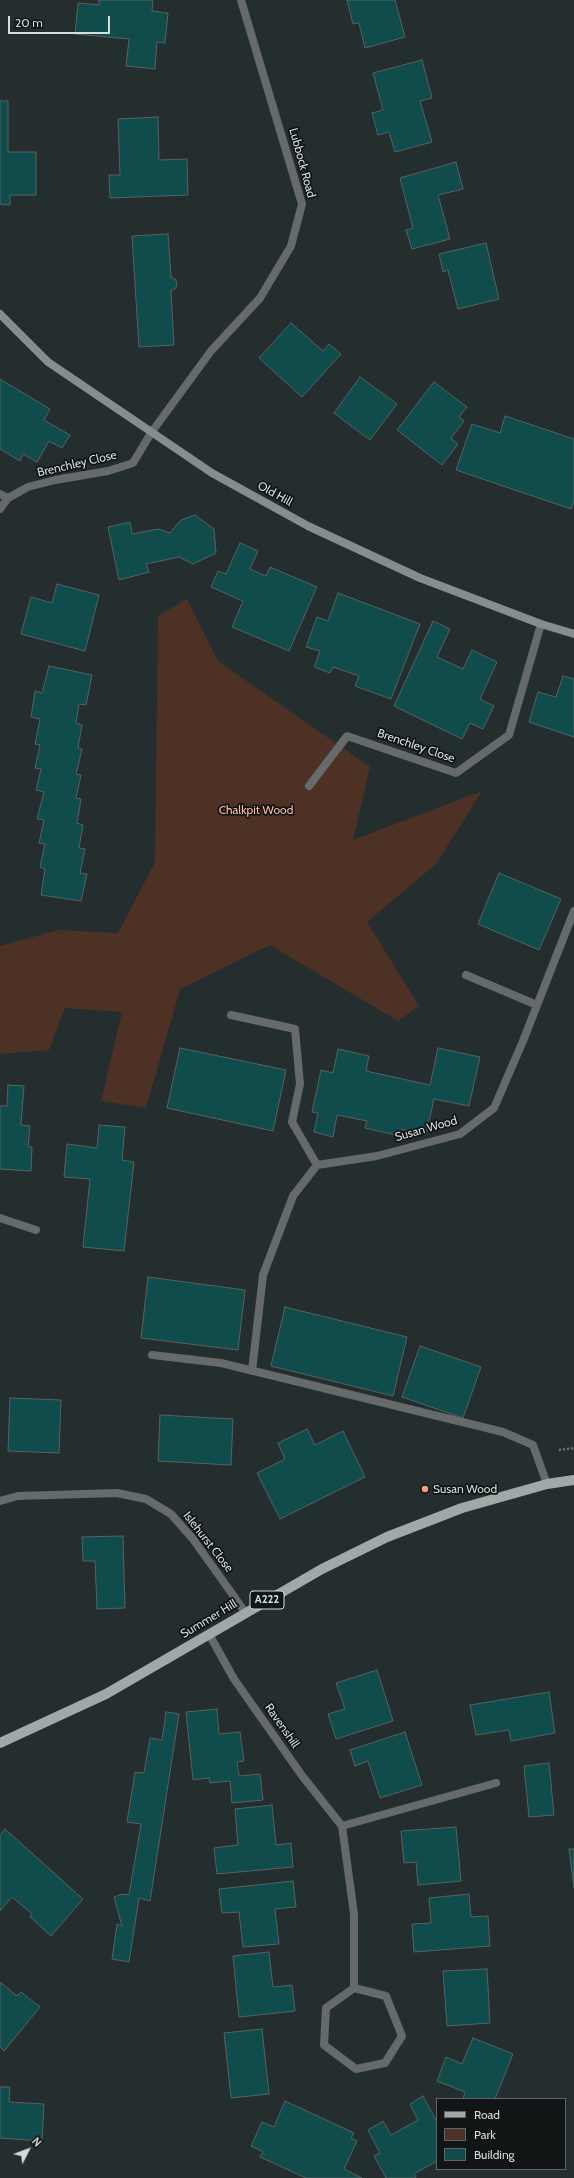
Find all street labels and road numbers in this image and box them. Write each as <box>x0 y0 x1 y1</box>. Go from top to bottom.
street label: Lubbock Road <box>286 127 318 199</box>
street label: Brenchley Close <box>36 448 118 480</box>
street label: Old Hill <box>255 479 295 509</box>
street label: Brenchley Close <box>375 726 457 766</box>
street label: Susan Wood <box>393 1113 459 1145</box>
street label: Islehurst Close <box>180 1509 236 1575</box>
road number: A222 <box>250 1591 284 1609</box>
street label: Summer Hill <box>178 1596 240 1642</box>
street label: Ravenshill <box>261 1701 303 1751</box>

